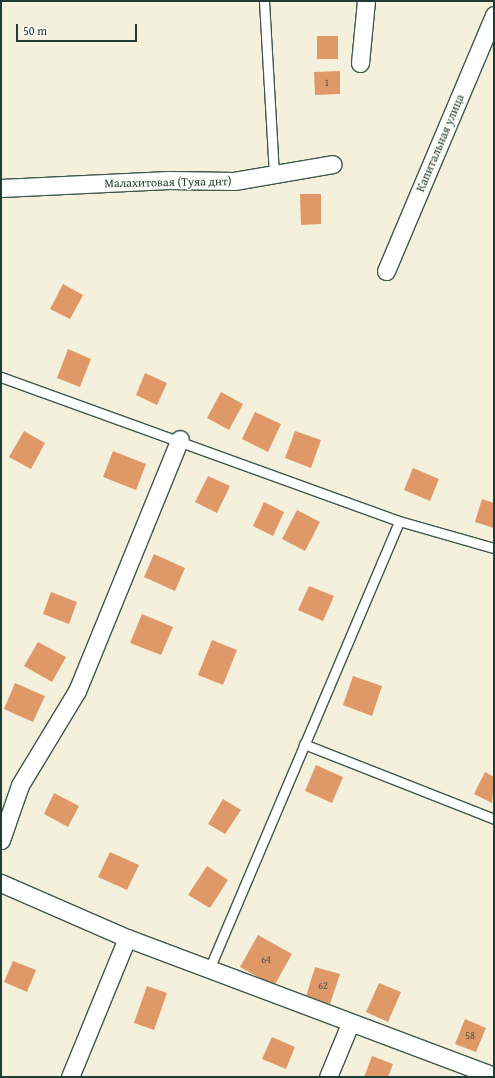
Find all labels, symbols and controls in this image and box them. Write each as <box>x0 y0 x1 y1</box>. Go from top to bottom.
scale bar <box>18 16 139 42</box>
text: 50 m <box>23 22 47 39</box>
house number: 1 <box>325 77 329 89</box>
street label: Капитальная улица <box>413 92 467 194</box>
street label: Малахитовая (Туяа днт) <box>104 174 232 190</box>
house number: 64 <box>261 954 271 966</box>
house number: 62 <box>318 980 328 992</box>
house number: 58 <box>465 1030 475 1042</box>

